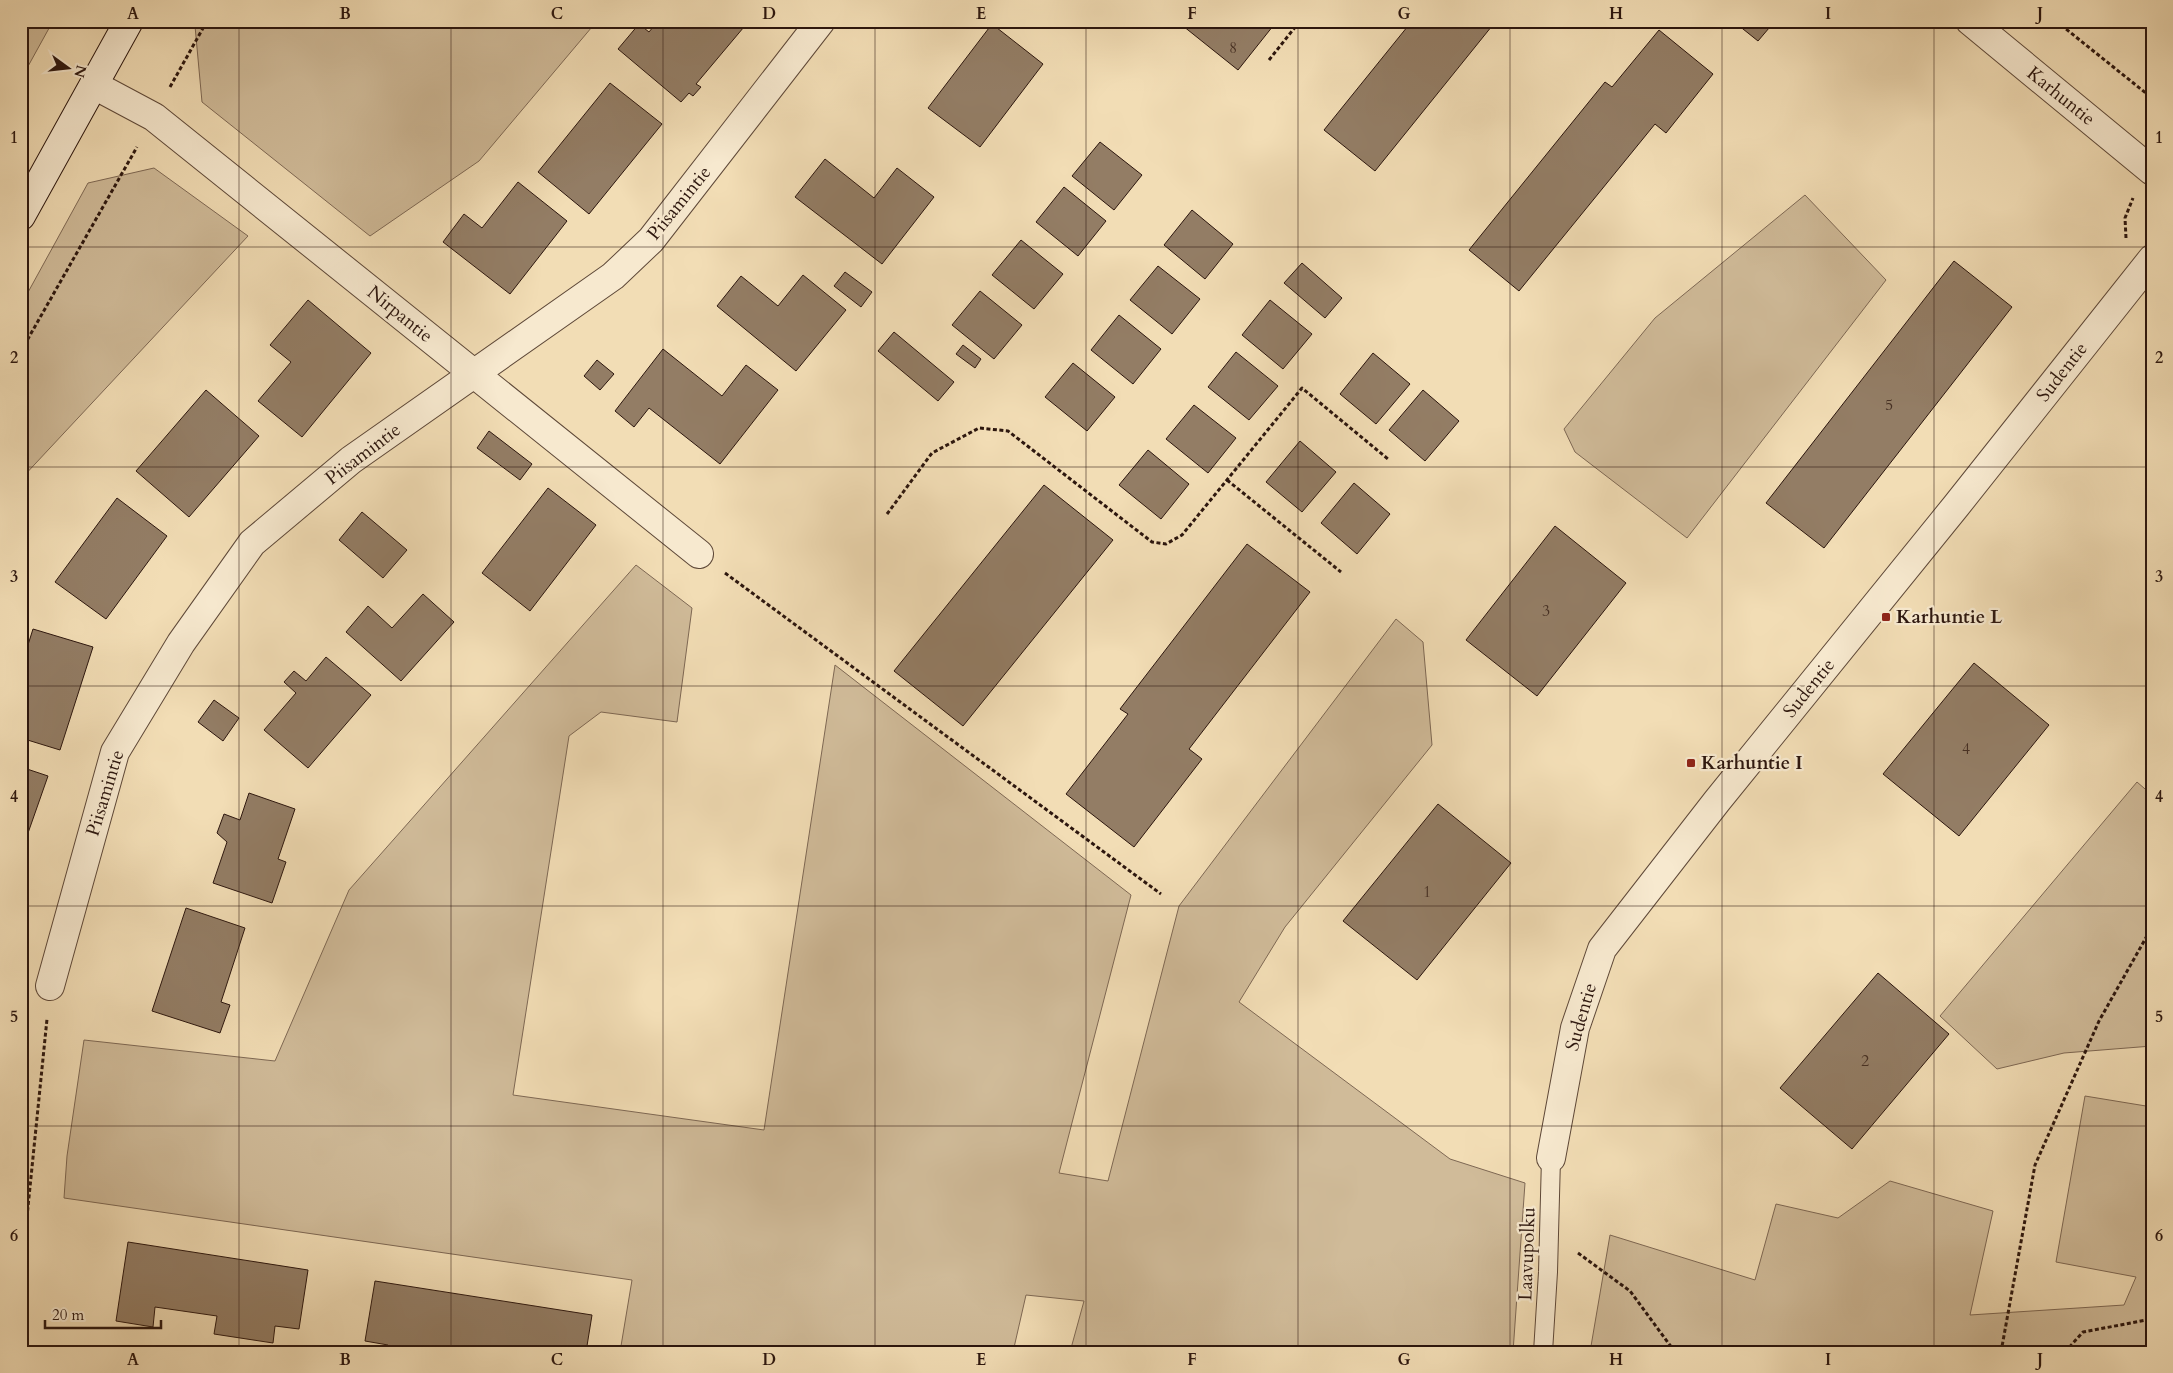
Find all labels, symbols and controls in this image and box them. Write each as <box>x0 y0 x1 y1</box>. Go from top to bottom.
text: A <box>127 3 139 25</box>
text: B <box>339 3 351 25</box>
text: C <box>551 3 563 25</box>
text: D <box>762 3 776 25</box>
text: E <box>976 3 986 25</box>
text: F <box>1187 3 1197 25</box>
text: G <box>1397 3 1411 25</box>
text: H <box>1609 3 1623 25</box>
text: I <box>1825 3 1831 25</box>
text: J <box>2035 3 2043 25</box>
house number: 8 <box>1229 37 1237 59</box>
north arrow <box>42 42 92 92</box>
street label: Karhuntie <box>2021 60 2101 132</box>
text: N <box>69 63 91 80</box>
text: 1 <box>10 127 18 149</box>
text: 1 <box>2155 127 2163 149</box>
street label: Piisamintie <box>641 160 717 246</box>
street label: Nirpantie <box>362 279 438 349</box>
street label: Sudentie <box>2030 337 2094 407</box>
text: 2 <box>10 347 18 369</box>
text: 2 <box>2155 347 2163 369</box>
house number: 5 <box>1885 394 1893 416</box>
street label: Piisamintie <box>320 417 406 491</box>
text: 3 <box>10 566 18 588</box>
text: 3 <box>2155 566 2163 588</box>
house number: 3 <box>1542 600 1550 622</box>
place label: Karhuntie L <box>1896 604 2002 630</box>
marker: Karhuntie L <box>1880 611 1892 623</box>
street label: Sudentie <box>1777 653 1841 723</box>
house number: 4 <box>1962 738 1970 760</box>
street label: Piisamintie <box>80 747 130 839</box>
place label: Karhuntie I <box>1701 750 1803 776</box>
marker: Karhuntie I <box>1685 757 1697 769</box>
text: 4 <box>10 786 18 808</box>
text: 4 <box>2155 786 2163 808</box>
house number: 1 <box>1423 881 1431 903</box>
street label: Sudentie <box>1559 980 1603 1054</box>
text: 5 <box>10 1006 18 1028</box>
text: 5 <box>2155 1006 2163 1028</box>
house number: 2 <box>1861 1050 1869 1072</box>
street label: Laavupolku <box>1512 1207 1542 1301</box>
text: 6 <box>10 1225 18 1247</box>
text: 6 <box>2155 1225 2163 1247</box>
scale bar <box>45 1298 161 1330</box>
text: 20 m <box>52 1305 84 1325</box>
text: A <box>127 1349 139 1371</box>
text: B <box>339 1349 351 1371</box>
text: C <box>551 1349 563 1371</box>
text: D <box>762 1349 776 1371</box>
text: E <box>976 1349 986 1371</box>
text: F <box>1187 1349 1197 1371</box>
text: G <box>1397 1349 1411 1371</box>
text: H <box>1609 1349 1623 1371</box>
text: I <box>1825 1349 1831 1371</box>
text: J <box>2035 1349 2043 1371</box>

